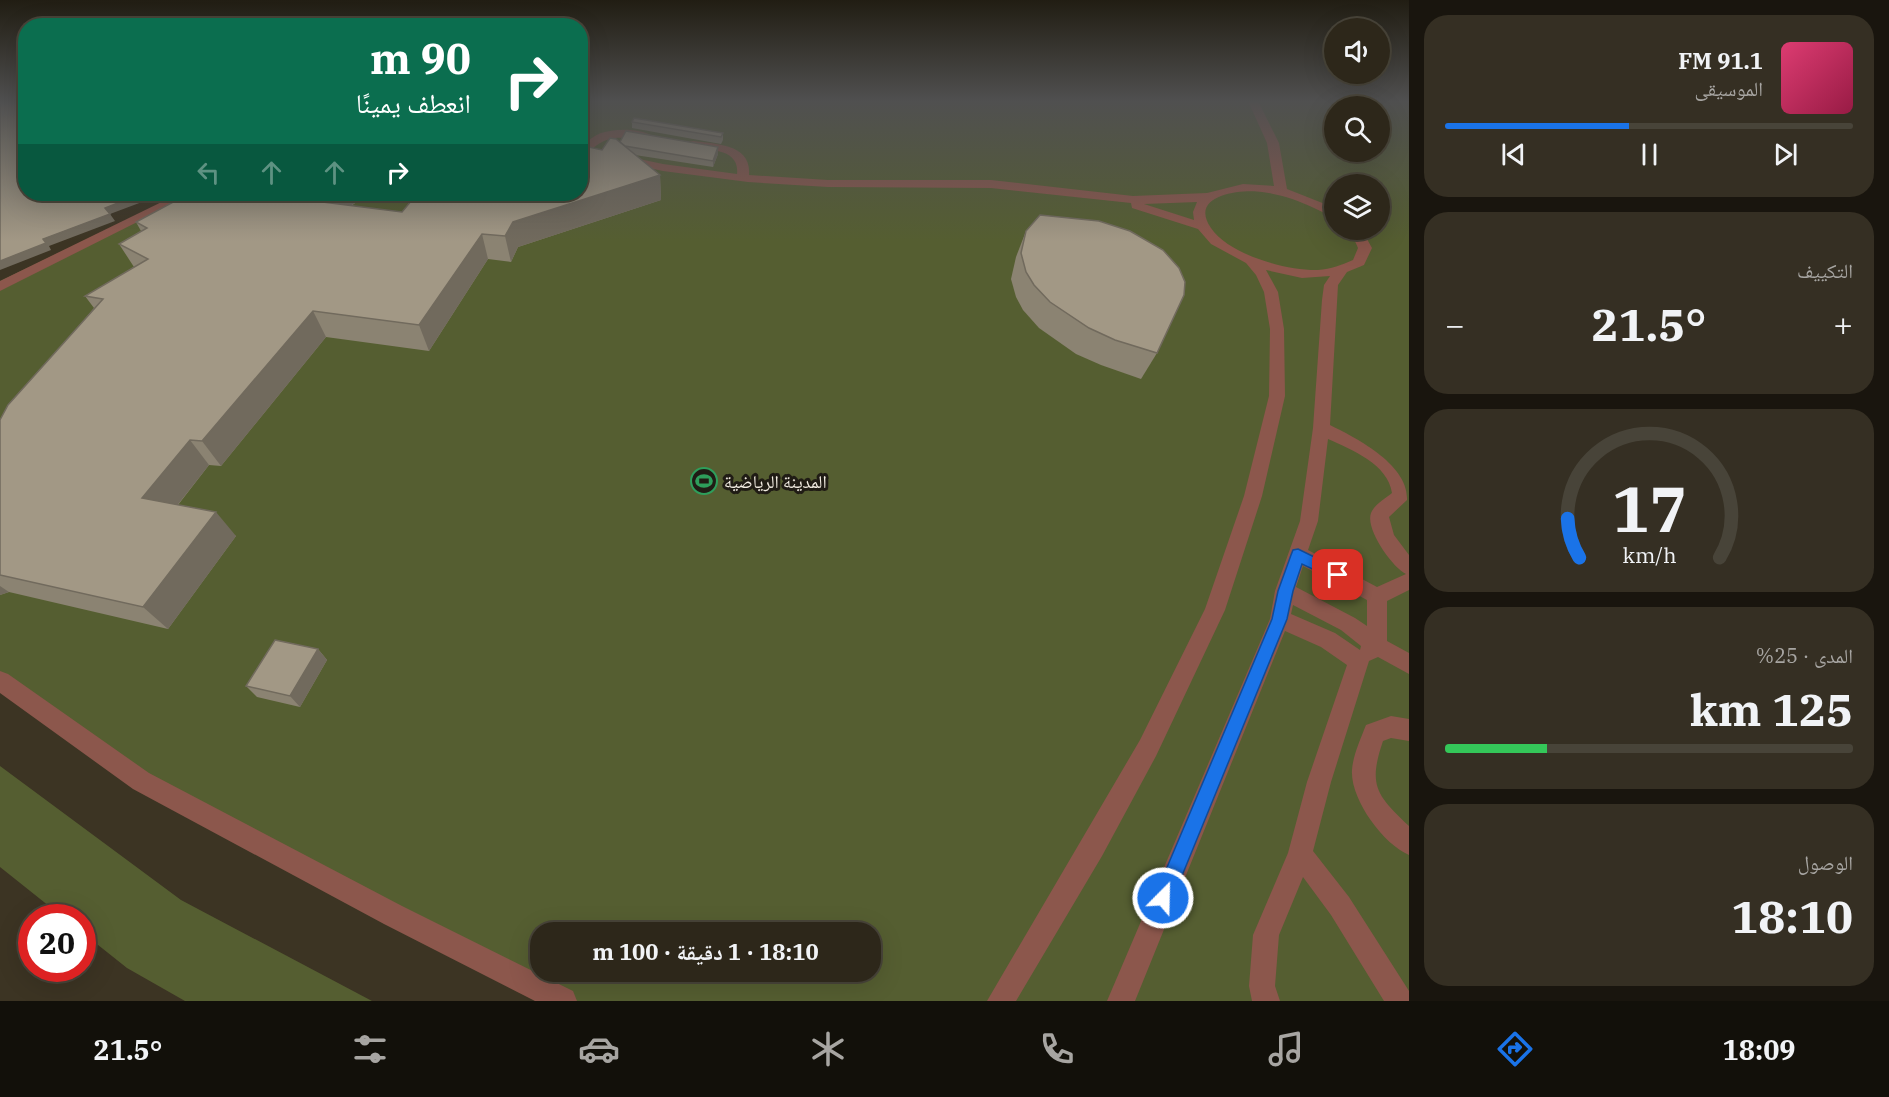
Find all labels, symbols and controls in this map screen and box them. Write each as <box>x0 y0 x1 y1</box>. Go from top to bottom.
map controls <box>1324 18 1390 240</box>
button: sound <box>1324 18 1390 84</box>
text: 90 m <box>370 31 471 86</box>
icon: right <box>492 42 570 120</box>
text: 91.1 FM <box>1678 46 1763 75</box>
text: الموسيقى <box>1695 75 1763 102</box>
text: انعطف يمينًا <box>356 85 471 120</box>
button: search <box>1324 96 1390 162</box>
icon: previous <box>1497 138 1530 171</box>
icon: pause <box>1633 138 1666 171</box>
icon: next <box>1769 138 1802 171</box>
icon: left <box>192 156 225 189</box>
icon: ahead <box>255 156 288 189</box>
icon: ahead <box>318 156 351 189</box>
icon: right <box>381 156 414 189</box>
button: layers <box>1324 174 1390 240</box>
text: التكييف <box>1797 257 1853 284</box>
text: 21.5° <box>1592 295 1706 353</box>
text: − <box>1445 303 1465 346</box>
text: + <box>1833 303 1853 346</box>
sports icon: المدينة الرياضية <box>689 466 719 496</box>
text: 17 <box>1612 468 1686 549</box>
place label: المدينة الرياضية <box>724 470 827 493</box>
text: km/h <box>1622 541 1676 569</box>
pin <box>1312 549 1363 600</box>
icon: arrive <box>1321 558 1354 591</box>
text: المدى · 25% <box>1756 642 1853 669</box>
text: 125 km <box>1690 680 1853 738</box>
text: الوصول <box>1798 849 1853 876</box>
position arrow <box>1131 866 1195 930</box>
text: 18:10 <box>1731 887 1853 945</box>
speed limit sign: 20 <box>18 904 96 982</box>
text: 18:10 · 1 دقيقة · 100 m <box>592 937 819 966</box>
icon: filters <box>349 1028 391 1070</box>
icon: car <box>578 1028 620 1070</box>
icon: climate <box>807 1028 849 1070</box>
icon: phone <box>1036 1028 1078 1070</box>
icon: music <box>1265 1028 1307 1070</box>
icon: directions <box>1494 1028 1536 1070</box>
text: 21.5° <box>94 1032 162 1067</box>
text: 18:09 <box>1723 1032 1796 1067</box>

